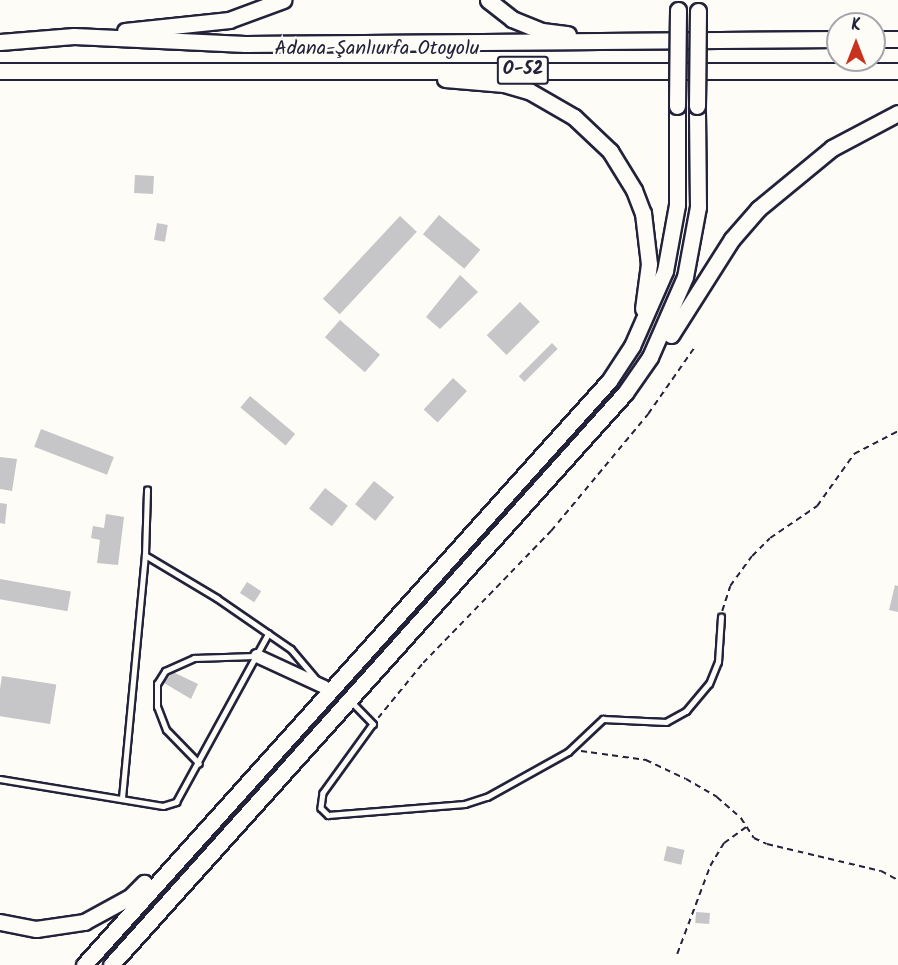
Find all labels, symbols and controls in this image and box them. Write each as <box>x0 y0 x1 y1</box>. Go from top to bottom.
north arrow <box>826 12 886 72</box>
text: K <box>851 13 861 38</box>
street label: Adana-Şanlıurfa Otoyolu <box>275 37 479 61</box>
road number: O-52 <box>496 55 550 85</box>

